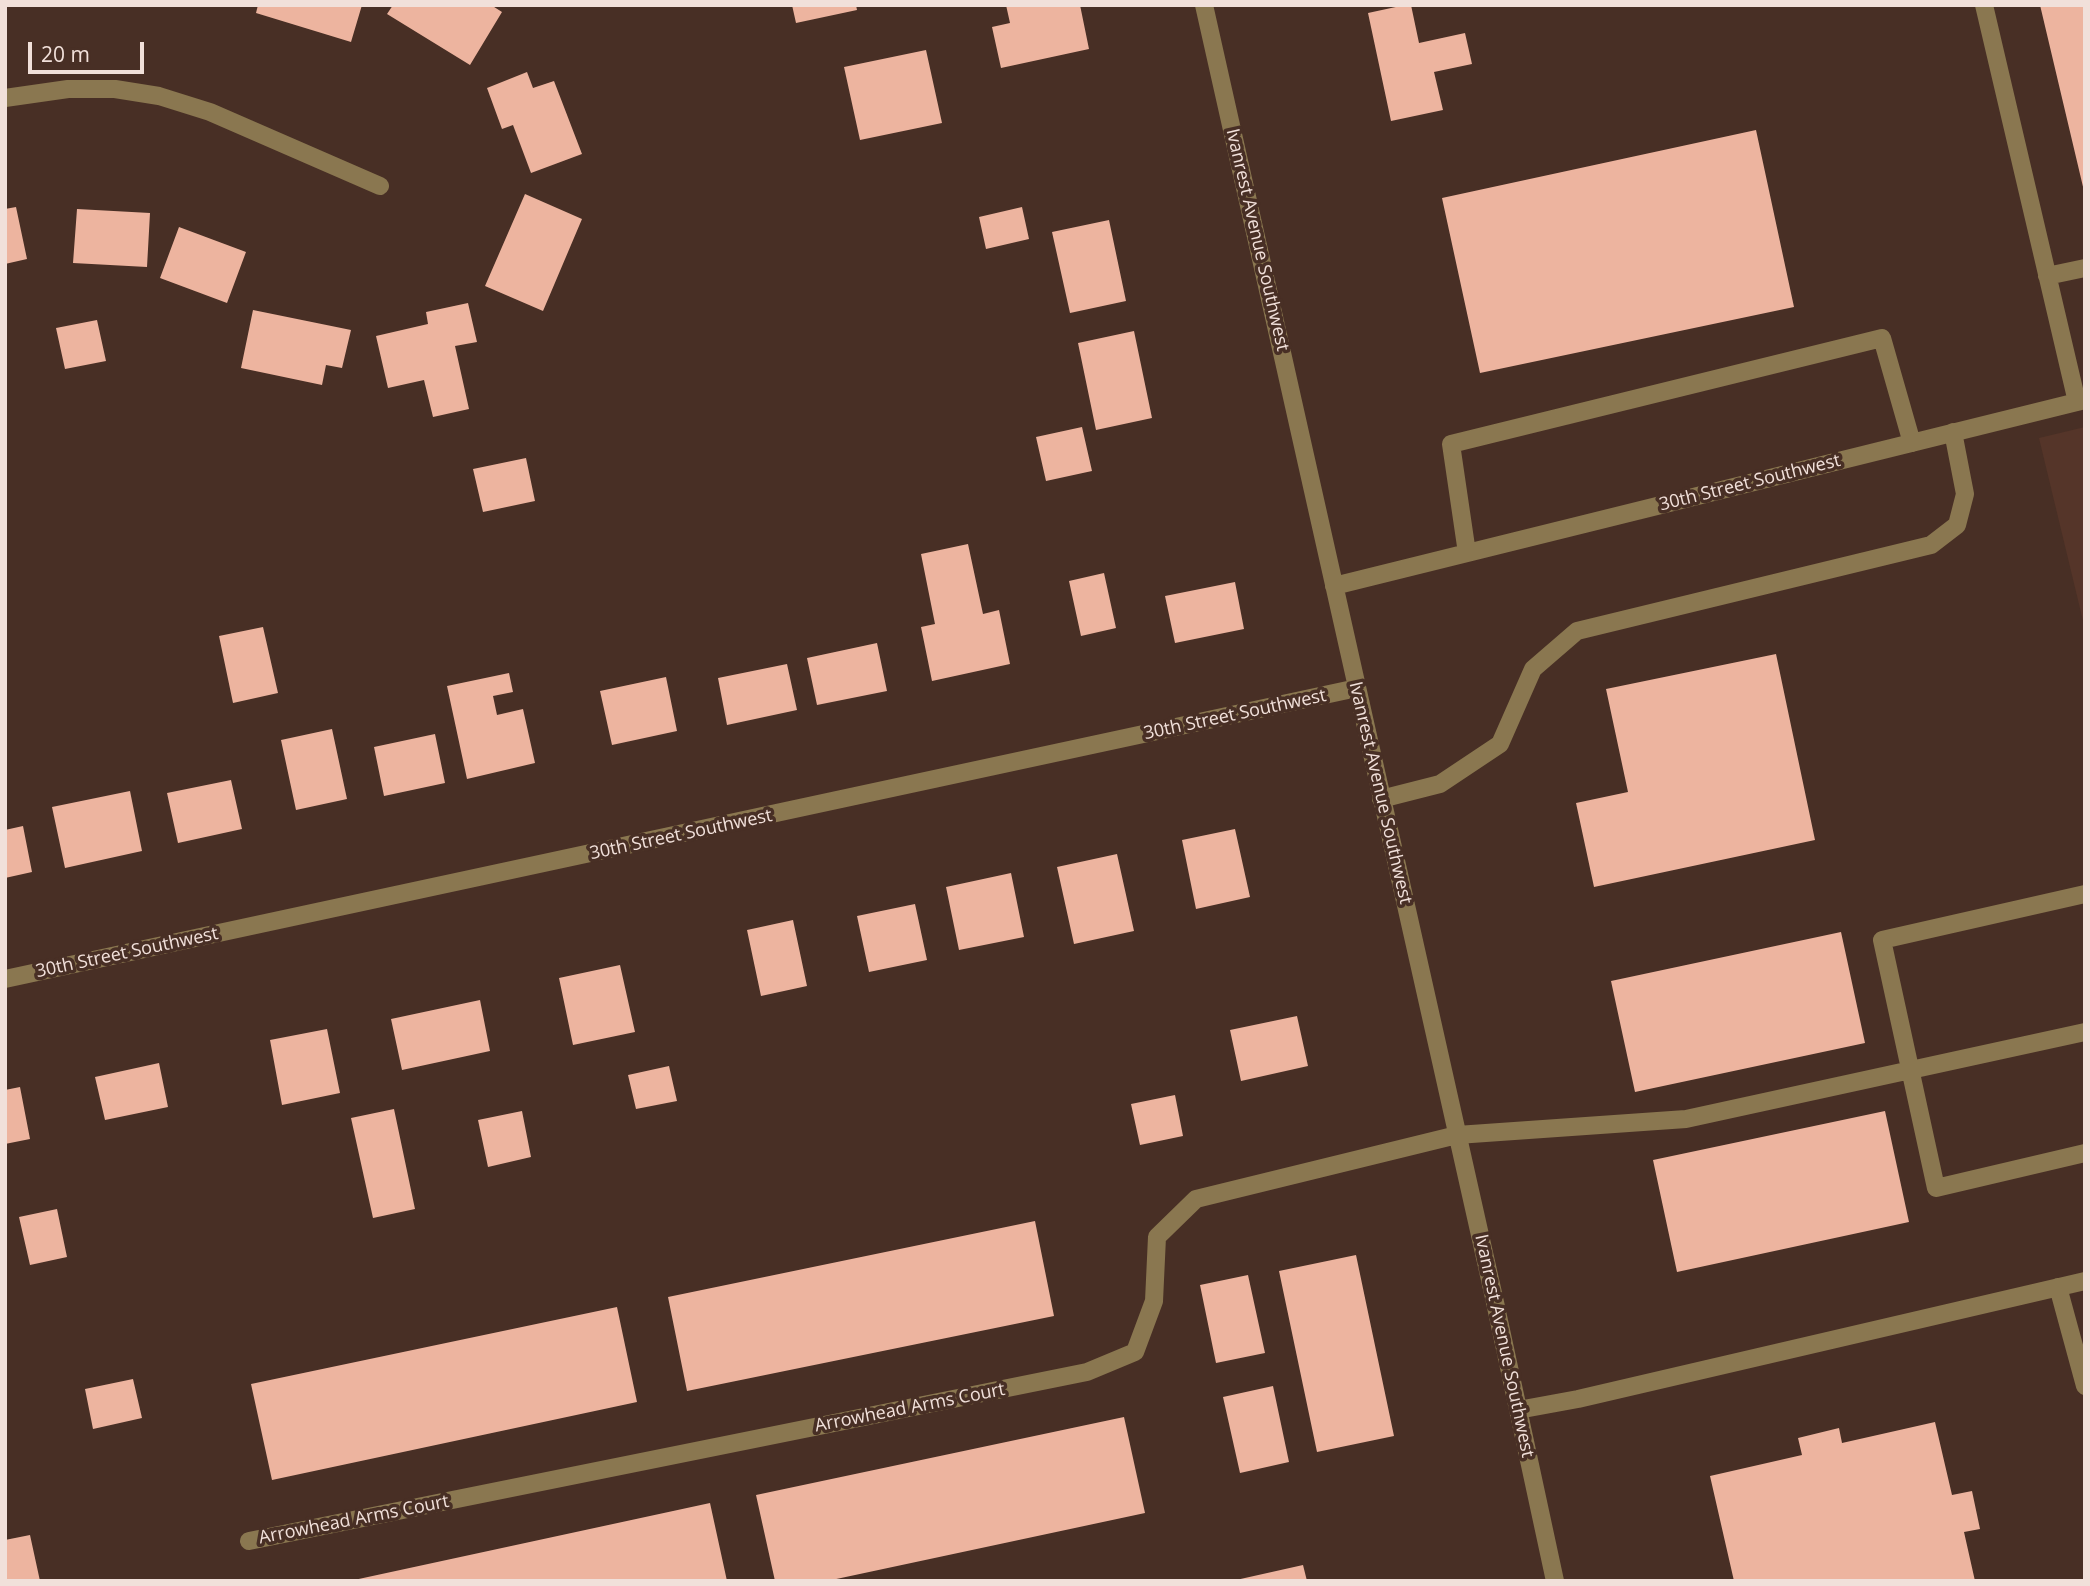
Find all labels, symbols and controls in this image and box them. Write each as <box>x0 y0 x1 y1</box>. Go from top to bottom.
scale bar <box>32 28 147 72</box>
text: 20 m <box>41 40 90 68</box>
street label: Ivanrest Avenue Southwest <box>1221 127 1293 353</box>
street label: 30th Street Southwest <box>1657 450 1843 516</box>
street label: Ivanrest Avenue Southwest <box>1344 680 1416 906</box>
street label: 30th Street Southwest <box>1142 685 1328 745</box>
street label: 30th Street Southwest <box>588 805 774 865</box>
street label: 30th Street Southwest <box>34 923 220 983</box>
street label: Ivanrest Avenue Southwest <box>1470 1232 1538 1460</box>
street label: Arrowhead Arms Court <box>813 1379 1007 1437</box>
street label: Arrowhead Arms Court <box>257 1491 451 1549</box>

